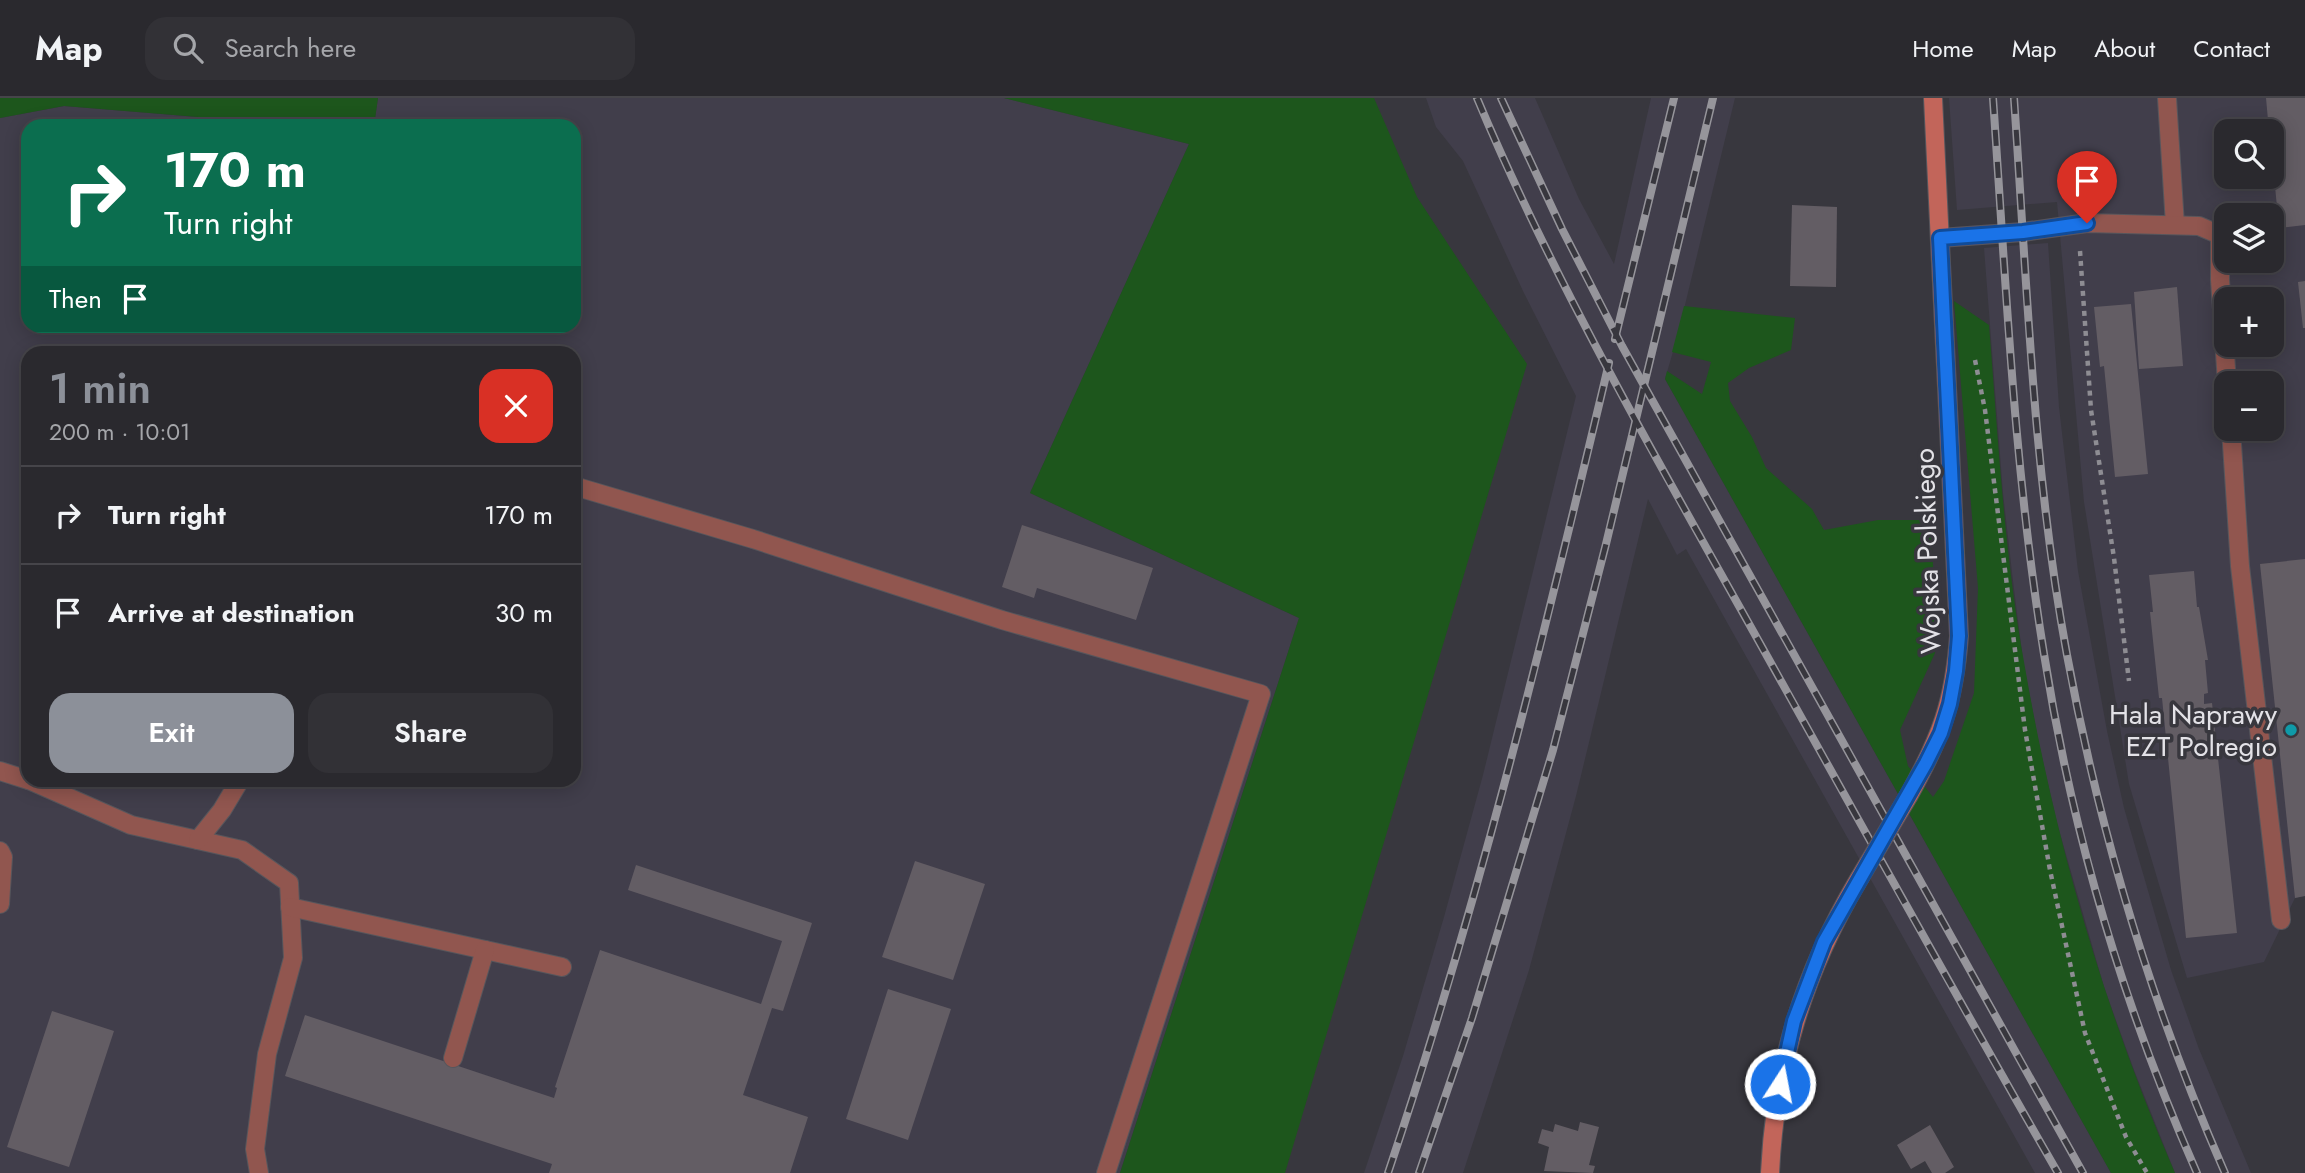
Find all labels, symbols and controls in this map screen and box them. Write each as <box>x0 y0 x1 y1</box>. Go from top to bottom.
search box <box>145 17 635 80</box>
text: Map <box>35 25 103 72</box>
icon: search <box>169 29 207 67</box>
text: Search here <box>225 29 356 67</box>
text: Home <box>1912 31 1974 66</box>
text: Map <box>2012 31 2056 66</box>
text: About <box>2094 31 2155 66</box>
text: Contact <box>2193 31 2270 66</box>
map controls <box>2214 119 2284 441</box>
button: search <box>2214 119 2284 189</box>
text: 170 m <box>164 135 306 205</box>
icon: right <box>49 147 140 238</box>
pin <box>2057 151 2117 223</box>
icon: arrive <box>2068 162 2106 200</box>
text: Turn right <box>164 200 293 246</box>
button: layers <box>2214 203 2284 273</box>
text: Then <box>49 280 102 318</box>
icon: arrive <box>116 280 154 318</box>
button: + <box>2214 287 2284 357</box>
text: 1 min <box>49 358 151 419</box>
button: close <box>479 369 553 443</box>
button: − <box>2214 371 2284 441</box>
text: 200 m · 10:01 <box>49 415 190 449</box>
street label: Wojska Polskiego <box>1903 447 1952 655</box>
icon: right <box>49 496 87 534</box>
text: Turn right <box>108 496 226 534</box>
text: 170 m <box>484 496 553 534</box>
icon: arrive <box>49 594 87 632</box>
text: Arrive at destination <box>108 594 355 632</box>
text: 30 m <box>495 594 553 632</box>
button: Exit <box>49 693 294 773</box>
button: Share <box>308 693 553 773</box>
place label: Hala Naprawy EZT Polregio <box>2109 694 2278 767</box>
marker: Hala Naprawy EZT Polregio <box>2283 722 2299 738</box>
position arrow <box>1743 1047 1817 1121</box>

